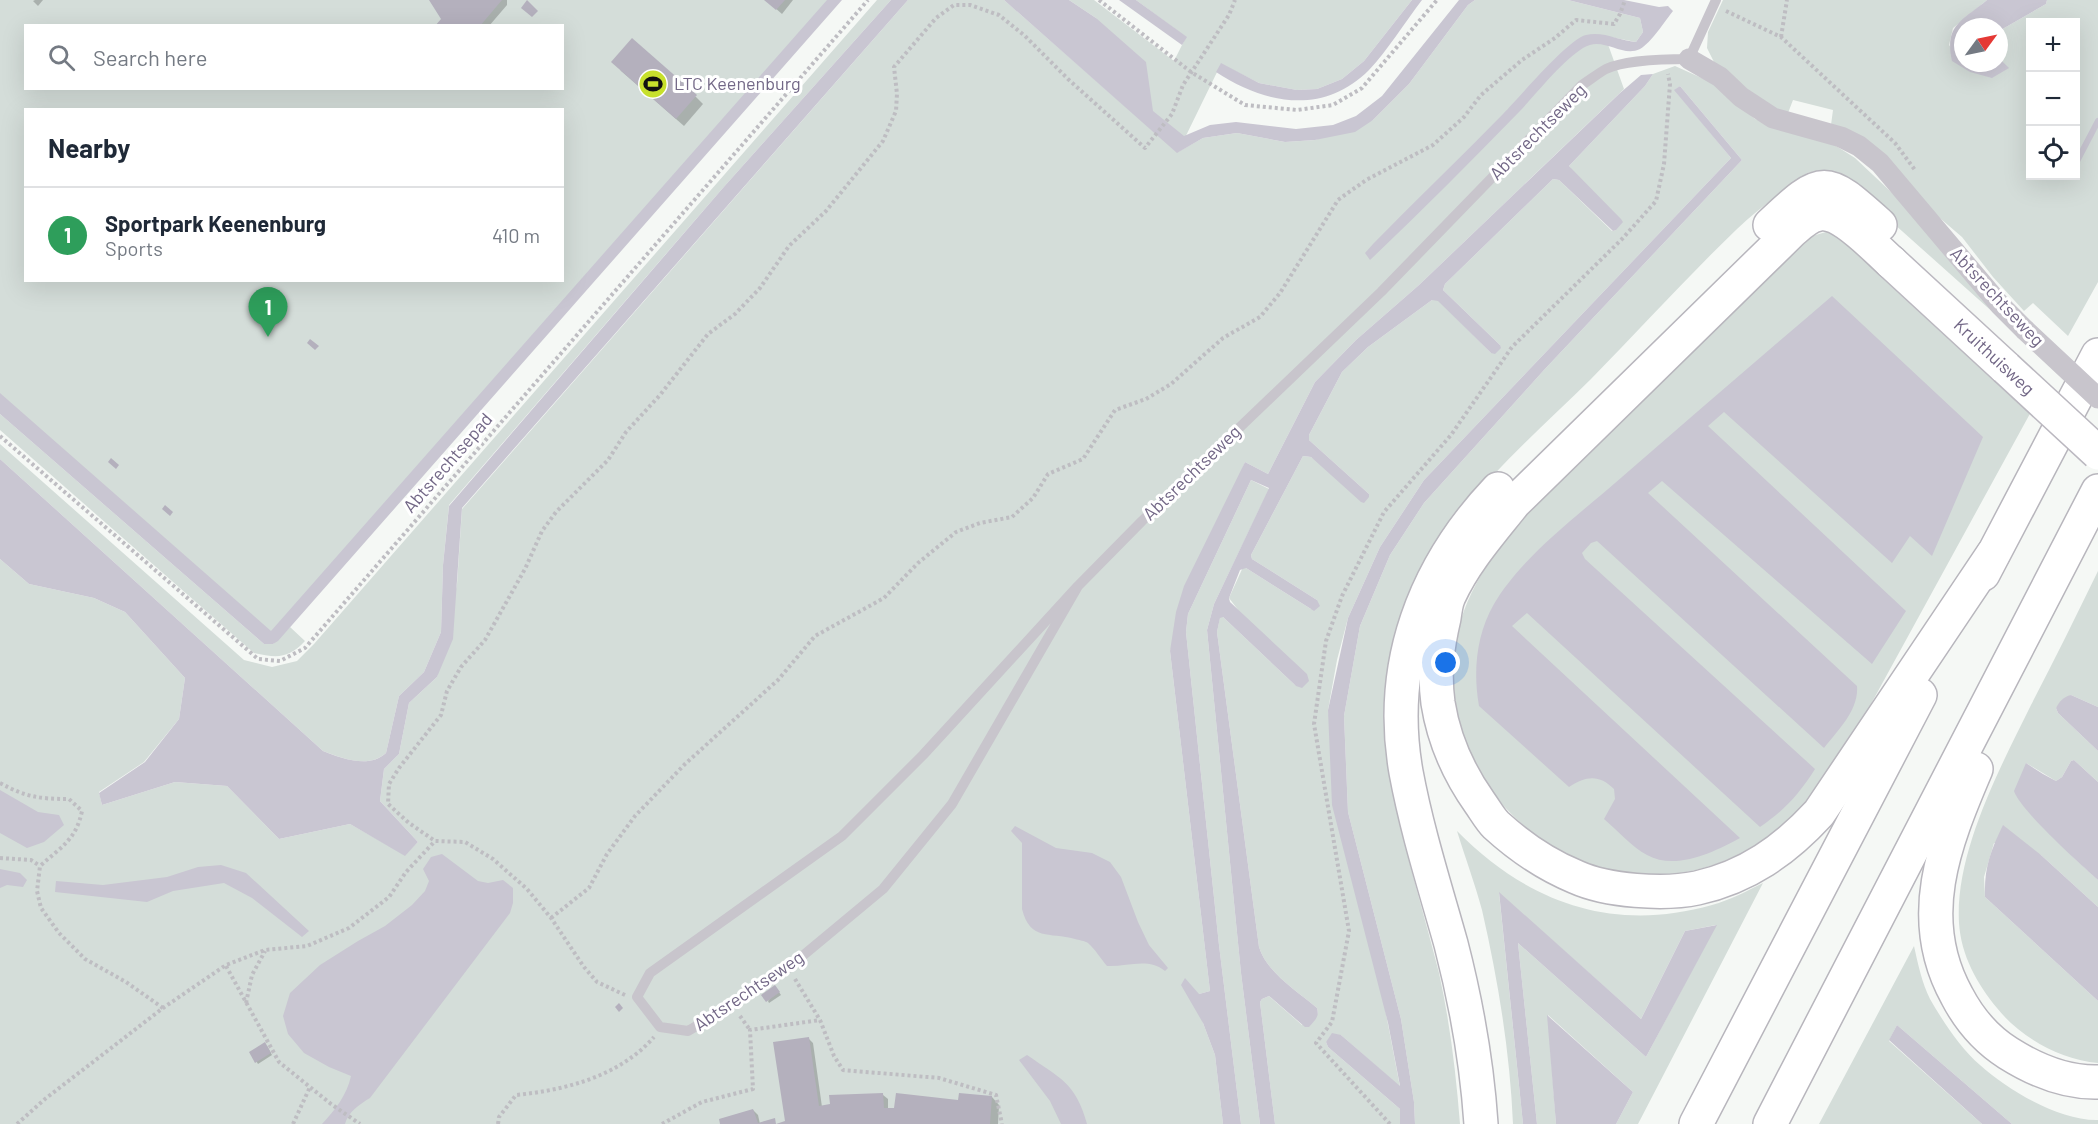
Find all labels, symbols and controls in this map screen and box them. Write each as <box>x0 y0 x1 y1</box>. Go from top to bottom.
north arrow <box>1954 18 2008 72</box>
map controls <box>2026 18 2080 180</box>
button: + <box>2026 18 2080 72</box>
search box <box>24 24 564 90</box>
icon: search <box>45 41 78 74</box>
text: Search here <box>93 44 207 70</box>
sports icon: LTC Keenenburg <box>637 68 669 100</box>
place label: LTC Keenenburg <box>674 72 801 94</box>
button: − <box>2026 72 2080 126</box>
street label: Abtsrechtseweg <box>1484 78 1590 184</box>
button: locate <box>2026 126 2080 180</box>
text: Nearby <box>48 132 130 163</box>
text: Sportpark Keenenburg <box>105 210 326 236</box>
text: 1 <box>64 223 71 247</box>
text: 410 m <box>492 223 540 247</box>
text: Sports <box>105 236 163 260</box>
street label: Abtsrechtseweg <box>1946 242 2049 350</box>
pin: 1 <box>248 288 288 337</box>
street label: Kruithuisweg <box>1950 313 2040 399</box>
street label: Abtsrechtsepad <box>398 408 497 517</box>
street label: Abtsrechtseweg <box>1138 420 1245 524</box>
your location <box>1431 648 1460 677</box>
street label: Abtsrechtseweg <box>689 945 807 1035</box>

